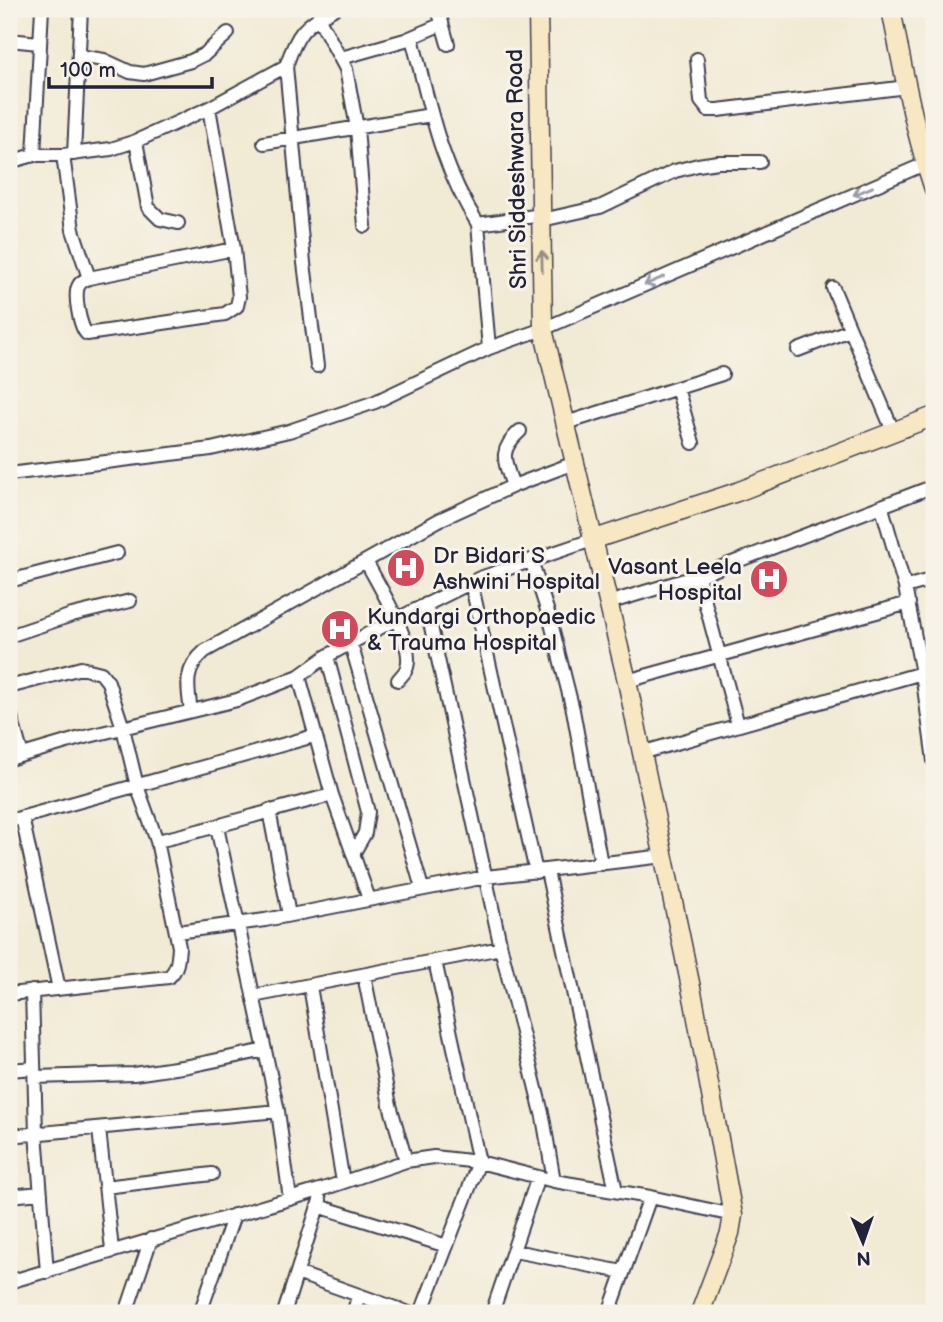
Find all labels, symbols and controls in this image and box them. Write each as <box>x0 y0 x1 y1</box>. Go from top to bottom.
scale bar <box>49 46 212 90</box>
street label: Shri Siddeshwara Road <box>501 49 533 289</box>
text: 100 m <box>60 58 116 83</box>
one-way arrow <box>853 185 874 198</box>
one-way arrow <box>535 250 549 273</box>
one-way arrow <box>644 276 665 289</box>
place label: Dr Bidari S Ashwini Hospital <box>433 542 600 596</box>
hospital icon: Dr Bidari S Ashwini Hospital <box>385 547 427 589</box>
place label: Vasant Leela Hospital <box>608 553 742 607</box>
hospital icon: Vasant Leela Hospital <box>748 558 790 600</box>
place label: Kundargi Orthopaedic & Trauma Hospital <box>367 603 596 657</box>
hospital icon: Kundargi Orthopaedic & Trauma Hospital <box>319 608 361 650</box>
north arrow <box>828 1206 898 1276</box>
text: N <box>856 1246 871 1269</box>

